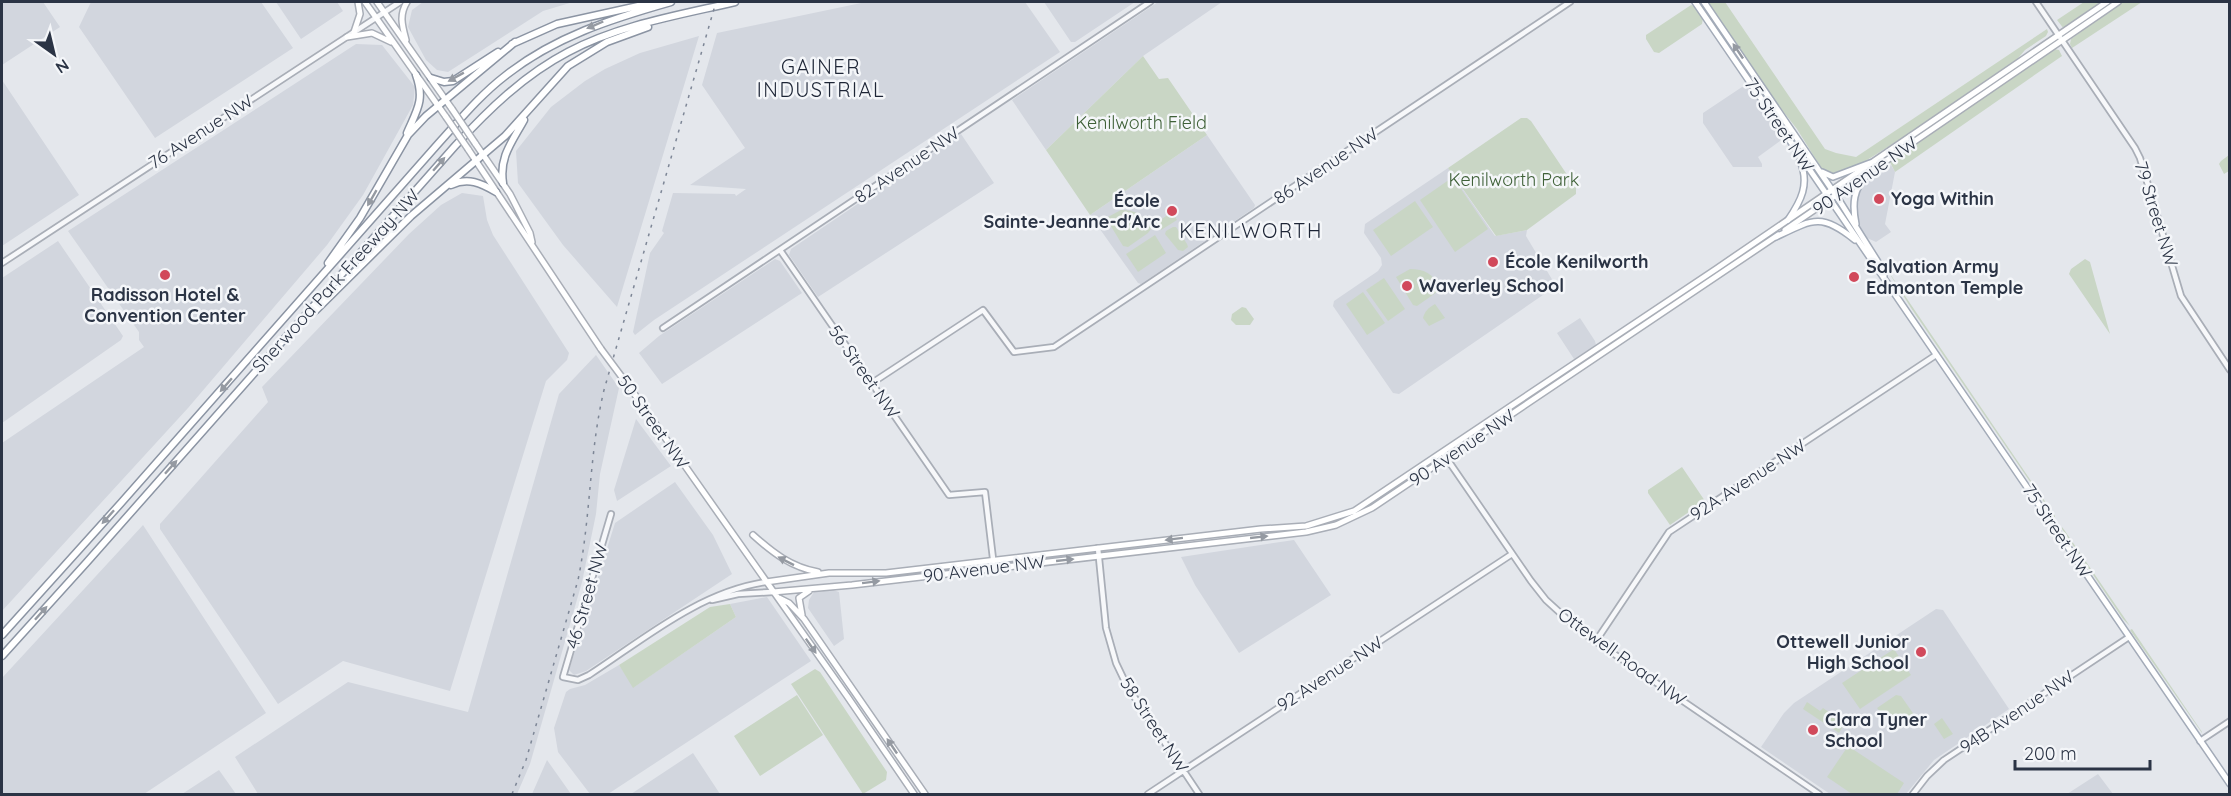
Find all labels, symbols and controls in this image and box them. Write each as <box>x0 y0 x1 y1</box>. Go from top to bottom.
one-way arrow <box>586 21 603 30</box>
north arrow <box>24 24 84 84</box>
one-way arrow <box>1732 44 1744 60</box>
district label: GAINER INDUSTRIAL <box>757 54 885 102</box>
text: N <box>52 55 73 78</box>
one-way arrow <box>447 72 464 82</box>
street label: 75 Street NW <box>1740 73 1819 176</box>
street label: 76 Avenue NW <box>144 89 257 174</box>
park label: Kenilworth Field <box>1075 111 1207 134</box>
street label: 82 Avenue NW <box>850 121 964 208</box>
street label: 86 Avenue NW <box>1269 122 1382 209</box>
street label: 90 Avenue NW <box>1808 131 1922 220</box>
one-way arrow <box>432 157 446 172</box>
street label: 79 Street NW <box>2130 158 2183 269</box>
park label: Kenilworth Park <box>1449 168 1579 191</box>
street label: Sherwood Park Freeway NW <box>247 184 424 377</box>
place label: Yoga Within <box>1891 187 1994 210</box>
place label: École Sainte-Jeanne-d'Arc <box>983 189 1160 233</box>
one-way arrow <box>367 190 377 207</box>
marker: Yoga Within <box>1872 192 1886 206</box>
marker: École Sainte-Jeanne-d'Arc <box>1165 204 1179 218</box>
district label: KENILWORTH <box>1179 218 1323 243</box>
place label: École Kenilworth <box>1505 250 1649 273</box>
marker: École Kenilworth <box>1486 255 1500 269</box>
place label: Salvation Army Edmonton Temple <box>1866 255 2023 299</box>
marker: Radisson Hotel & Convention Center <box>158 268 172 282</box>
marker: Salvation Army Edmonton Temple <box>1847 270 1861 284</box>
place label: Waverley School <box>1419 274 1564 297</box>
marker: Waverley School <box>1400 279 1414 293</box>
place label: Radisson Hotel & Convention Center <box>84 283 246 327</box>
street label: 56 Street NW <box>824 320 905 423</box>
street label: 50 Street NW <box>612 370 694 473</box>
one-way arrow <box>219 377 233 392</box>
street label: 90 Avenue NW <box>1404 404 1519 491</box>
street label: 92A Avenue NW <box>1685 434 1810 526</box>
one-way arrow <box>164 460 177 475</box>
street label: 75 Street NW <box>2018 479 2097 582</box>
one-way arrow <box>102 510 116 524</box>
one-way arrow <box>1249 532 1268 542</box>
one-way arrow <box>1164 534 1183 544</box>
street label: 46 Street NW <box>560 540 613 651</box>
street label: 90 Avenue NW <box>922 550 1046 587</box>
one-way arrow <box>1056 555 1075 564</box>
one-way arrow <box>777 556 794 565</box>
one-way arrow <box>862 578 881 587</box>
street label: Ottewell Road NW <box>1554 602 1691 711</box>
one-way arrow <box>34 606 48 621</box>
place label: Ottewell Junior High School <box>1776 630 1909 674</box>
street label: 92 Avenue NW <box>1272 631 1387 716</box>
one-way arrow <box>805 638 816 654</box>
marker: Ottewell Junior High School <box>1914 645 1928 659</box>
street label: 94B Avenue NW <box>1955 665 2078 758</box>
street label: 58 Street NW <box>1115 673 1194 777</box>
place label: Clara Tyner School <box>1825 708 1927 752</box>
marker: Clara Tyner School <box>1806 723 1820 737</box>
scale bar <box>2015 733 2150 771</box>
one-way arrow <box>886 739 898 755</box>
text: 200 m <box>2024 742 2077 765</box>

